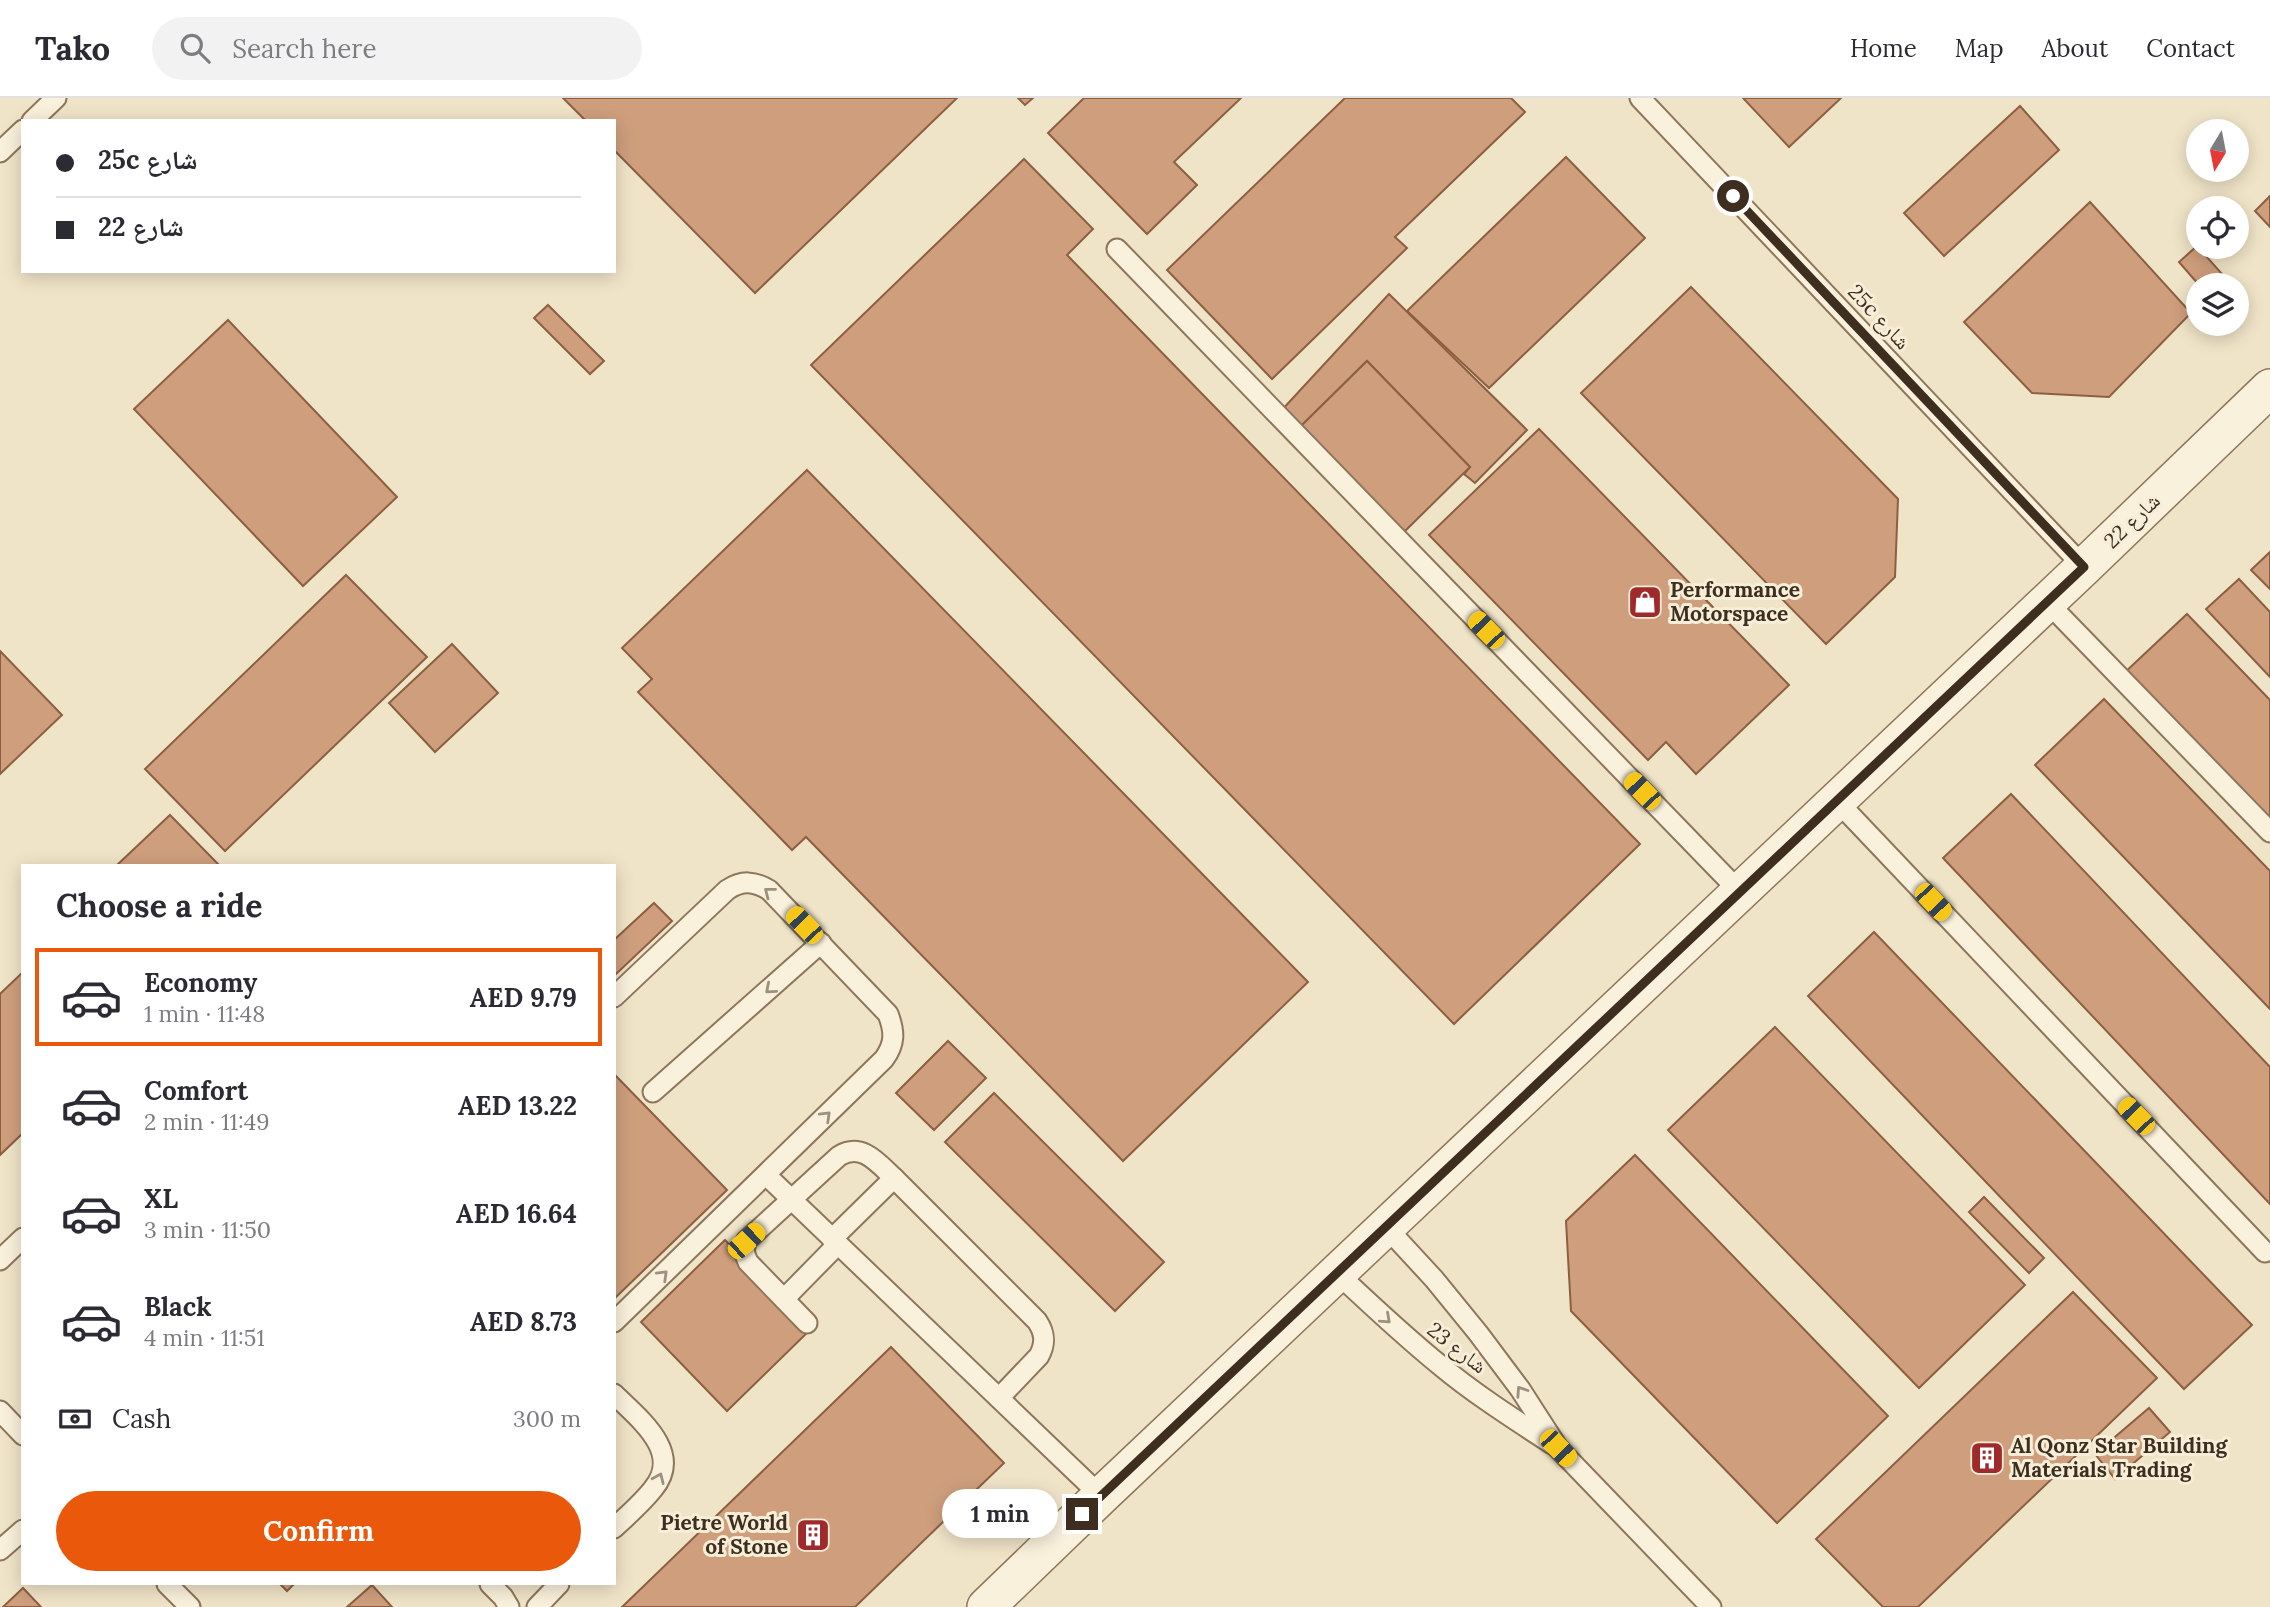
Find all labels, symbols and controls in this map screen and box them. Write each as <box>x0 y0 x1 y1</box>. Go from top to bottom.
search box <box>152 17 642 80</box>
text: Tako <box>35 27 110 69</box>
icon: search <box>176 29 214 67</box>
text: Search here <box>232 32 377 65</box>
text: Home <box>1850 33 1917 64</box>
text: Map <box>1955 33 2004 64</box>
text: About <box>2042 33 2108 64</box>
text: Contact <box>2146 33 2235 64</box>
north arrow <box>2186 119 2249 182</box>
map controls <box>2186 119 2249 336</box>
text: 25c شارع <box>98 143 197 176</box>
route start <box>1717 180 1749 212</box>
button: locate <box>2186 196 2249 259</box>
text: شارع 22 <box>98 210 184 243</box>
button: layers <box>2186 273 2249 336</box>
street label: 25c شارع <box>1842 278 1916 355</box>
street label: شارع 22 <box>2098 487 2165 554</box>
place label: Performance Motorspace <box>1670 576 1800 627</box>
shop icon: Performance Motorspace <box>1626 583 1664 621</box>
car <box>1464 608 1509 652</box>
car <box>1620 769 1665 813</box>
car <box>1911 879 1956 925</box>
text: Choose a ride <box>56 885 263 926</box>
one-way arrow <box>764 887 776 900</box>
car <box>782 903 827 947</box>
icon: car <box>60 966 123 1029</box>
text: Economy <box>144 966 257 999</box>
one-way arrow <box>765 980 778 993</box>
text: AED 9.79 <box>470 981 577 1014</box>
text: 1 min · 11:48 <box>144 999 265 1028</box>
icon: car <box>60 1074 123 1137</box>
text: Comfort <box>144 1074 248 1107</box>
text: AED 13.22 <box>458 1089 577 1122</box>
car <box>2114 1094 2159 1138</box>
text: 2 min · 11:49 <box>144 1107 270 1136</box>
one-way arrow <box>818 1111 831 1124</box>
icon: car <box>60 1182 123 1245</box>
text: XL <box>144 1182 178 1215</box>
text: AED 16.64 <box>456 1197 577 1230</box>
text: 3 min · 11:50 <box>144 1215 271 1244</box>
car <box>724 1219 769 1263</box>
one-way arrow <box>655 1270 668 1283</box>
icon: car <box>60 1290 123 1353</box>
text: Black <box>144 1290 212 1323</box>
text: AED 8.73 <box>470 1305 577 1338</box>
one-way arrow <box>1378 1311 1391 1324</box>
street label: شارع 23 <box>1422 1316 1492 1379</box>
text: 4 min · 11:51 <box>144 1323 265 1352</box>
one-way arrow <box>1517 1386 1529 1399</box>
icon: cash <box>56 1400 94 1438</box>
text: Cash <box>112 1402 171 1435</box>
text: 300 m <box>513 1404 581 1433</box>
car <box>1536 1426 1581 1470</box>
place label: Al Qonz Star Building Materials Trading <box>2011 1432 2228 1483</box>
building icon: Al Qonz Star Building Materials Trading <box>1968 1439 2006 1477</box>
one-way arrow <box>651 1473 665 1485</box>
callout: 1 min <box>942 1490 1058 1538</box>
button: Confirm <box>56 1491 581 1571</box>
route end <box>1066 1498 1098 1530</box>
text: 1 min <box>971 1499 1029 1528</box>
place label: Pietre World of Stone <box>660 1509 788 1560</box>
building icon: Pietre World of Stone <box>794 1516 832 1554</box>

